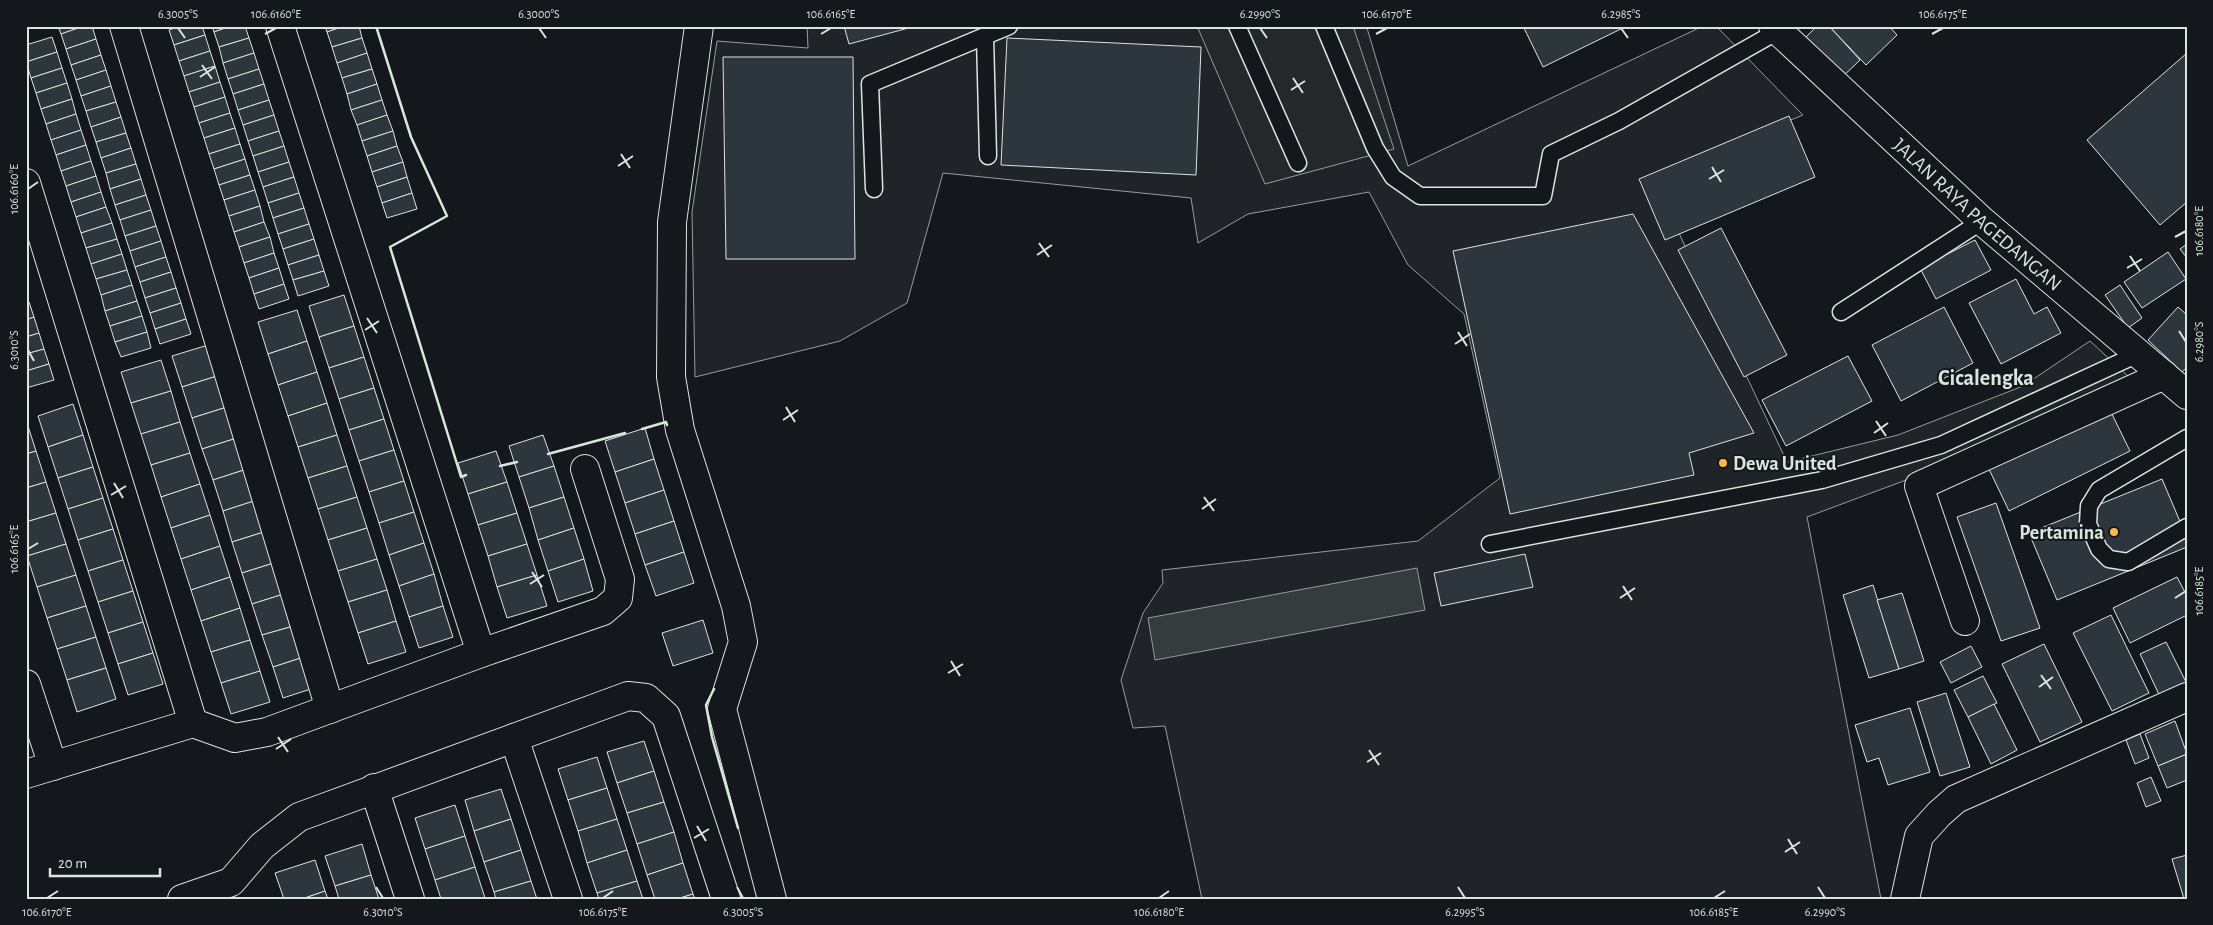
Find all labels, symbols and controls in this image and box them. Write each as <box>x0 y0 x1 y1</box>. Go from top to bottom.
text: 6.3005°S <box>158 8 198 20</box>
text: 106.6160°E <box>251 8 301 20</box>
text: 6.3000°S <box>518 8 560 20</box>
text: 106.6165°E <box>807 8 856 20</box>
text: 6.2990°S <box>1240 8 1281 20</box>
text: 106.6170°E <box>1362 8 1412 20</box>
text: 6.2985°S <box>1601 8 1641 20</box>
text: 106.6175°E <box>1919 8 1967 20</box>
street label: JALAN RAYA PAGEDANGAN <box>1889 135 2065 295</box>
text: 106.6160°E <box>8 164 20 214</box>
text: 106.6180°E <box>2193 206 2205 256</box>
text: 6.2980°S <box>2193 321 2205 362</box>
text: 6.3010°S <box>8 330 20 370</box>
district label: Cicalengka <box>1938 367 2034 389</box>
place label: Dewa United <box>1733 454 1837 474</box>
marker: Dewa United <box>1717 457 1729 469</box>
place label: Pertamina <box>2019 523 2104 543</box>
text: 106.6165°E <box>8 524 20 573</box>
marker: Pertamina <box>2108 526 2120 538</box>
text: 106.6185°E <box>2193 566 2205 615</box>
scale bar <box>50 845 160 877</box>
text: 20 m <box>58 856 87 871</box>
text: 106.6170°E <box>22 906 72 918</box>
text: 6.3010°S <box>363 906 403 918</box>
text: 106.6175°E <box>579 906 627 918</box>
text: 6.3005°S <box>723 906 763 918</box>
text: 106.6180°E <box>1134 906 1184 918</box>
text: 6.2995°S <box>1445 906 1485 918</box>
text: 106.6185°E <box>1690 906 1739 918</box>
text: 6.2990°S <box>1805 906 1846 918</box>

